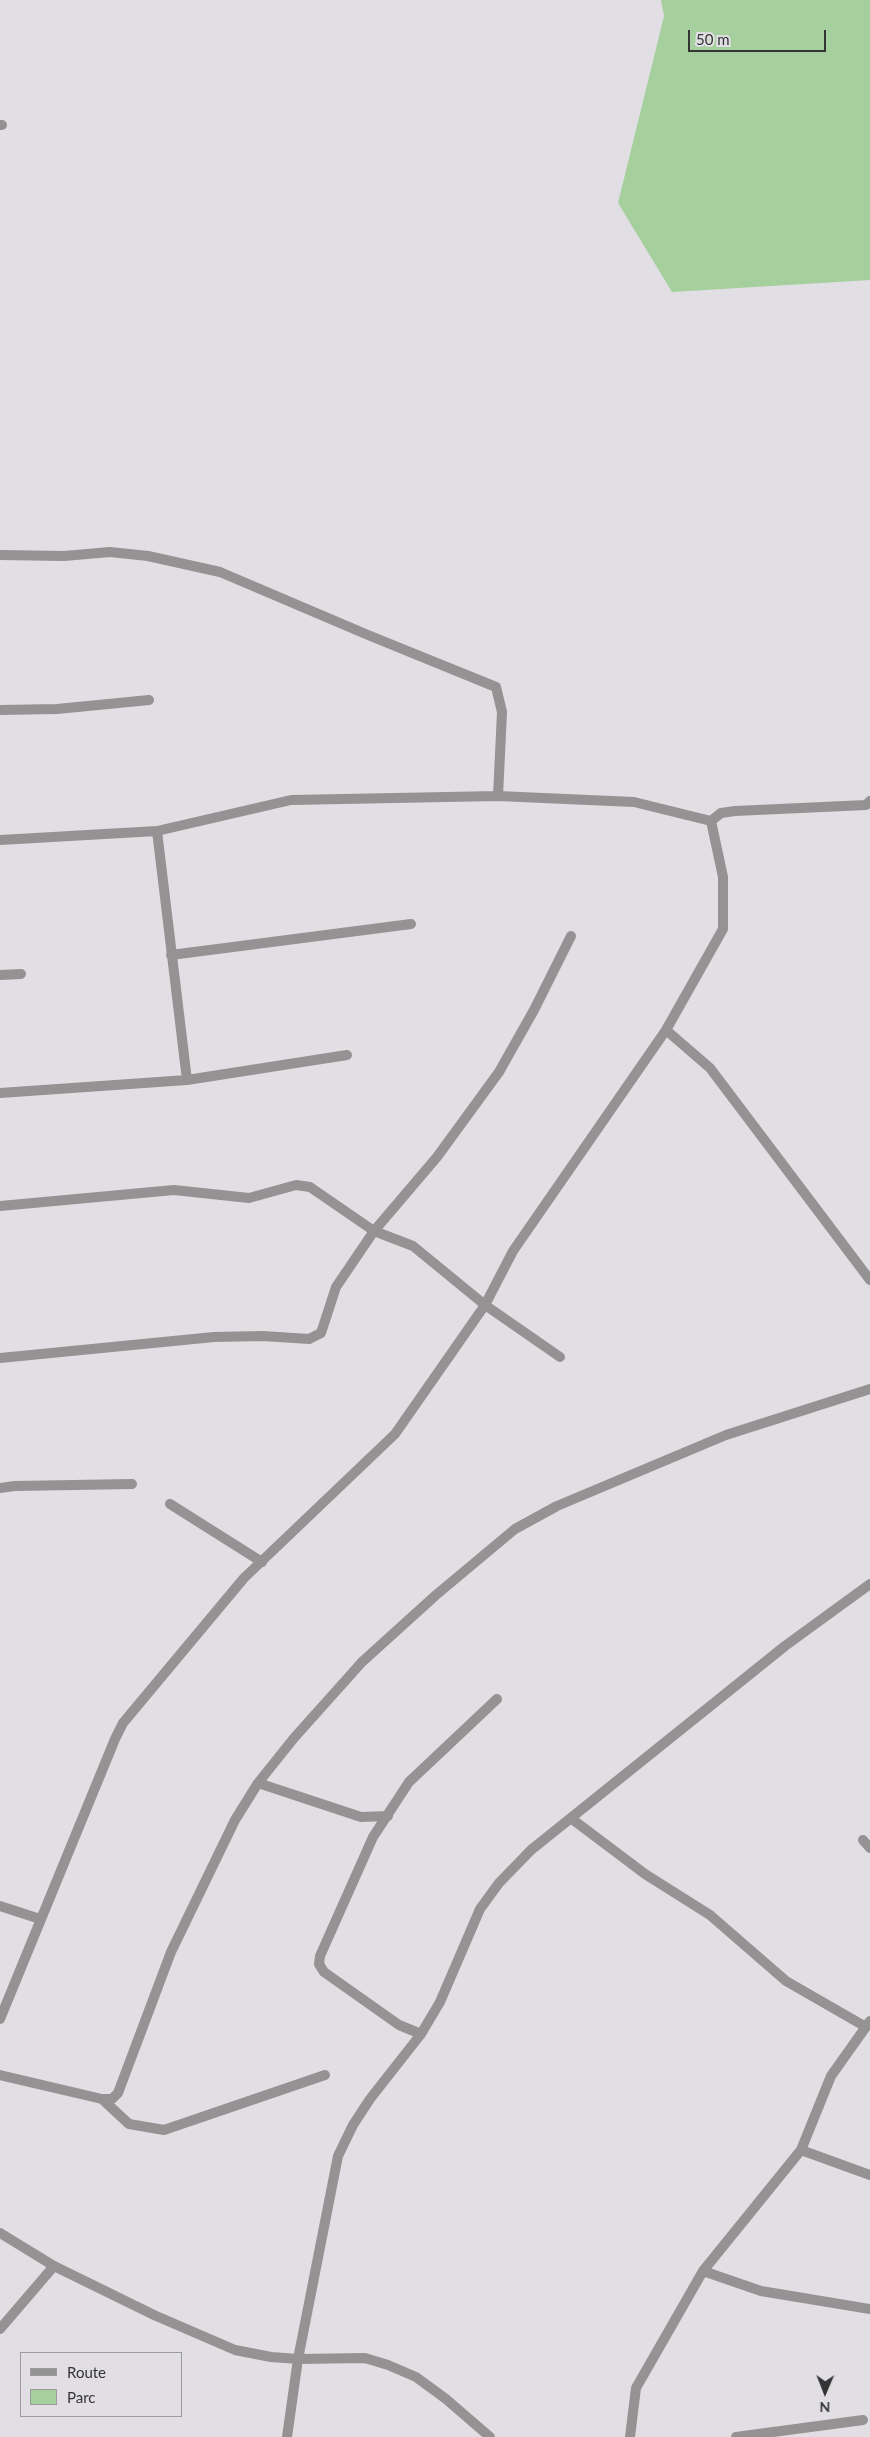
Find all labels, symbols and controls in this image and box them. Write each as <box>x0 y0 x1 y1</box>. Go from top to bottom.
scale bar <box>690 20 828 52</box>
text: 50 m <box>696 30 730 48</box>
legend <box>20 2352 182 2417</box>
text: Route <box>67 2363 106 2381</box>
north arrow <box>800 2367 850 2417</box>
text: Parc <box>67 2388 96 2406</box>
text: N <box>819 2399 830 2416</box>

